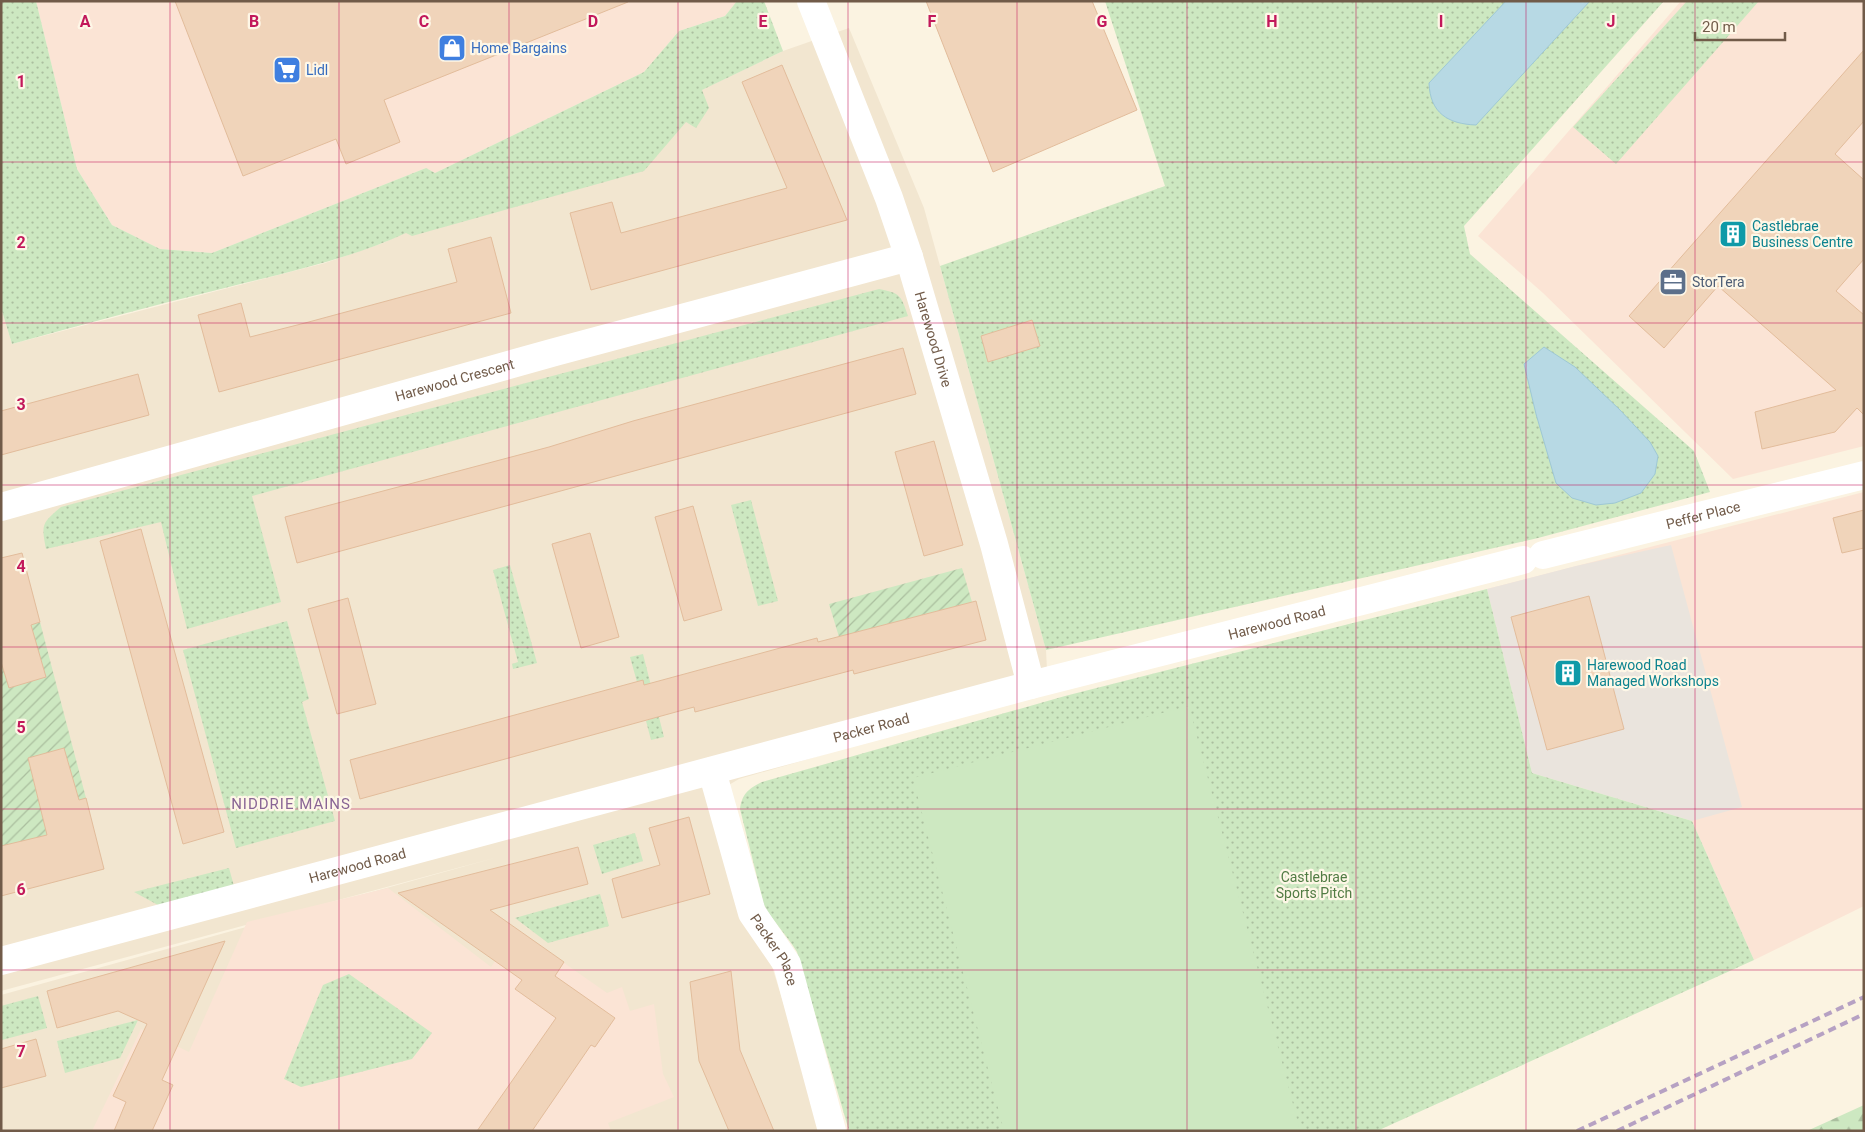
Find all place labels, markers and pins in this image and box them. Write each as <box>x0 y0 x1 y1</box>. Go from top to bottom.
shop icon: Home Bargains <box>437 33 467 63</box>
place label: Home Bargains <box>471 40 567 56</box>
supermarket icon: Lidl <box>272 55 302 85</box>
place label: Lidl <box>306 62 328 78</box>
place label: Castlebrae Business Centre <box>1752 218 1853 250</box>
building icon: Castlebrae Business Centre <box>1718 219 1748 249</box>
office icon: StorTera <box>1658 267 1688 297</box>
place label: StorTera <box>1692 274 1745 290</box>
place label: Harewood Road Managed Workshops <box>1587 657 1719 689</box>
building icon: Harewood Road Managed Workshops <box>1553 658 1583 688</box>

